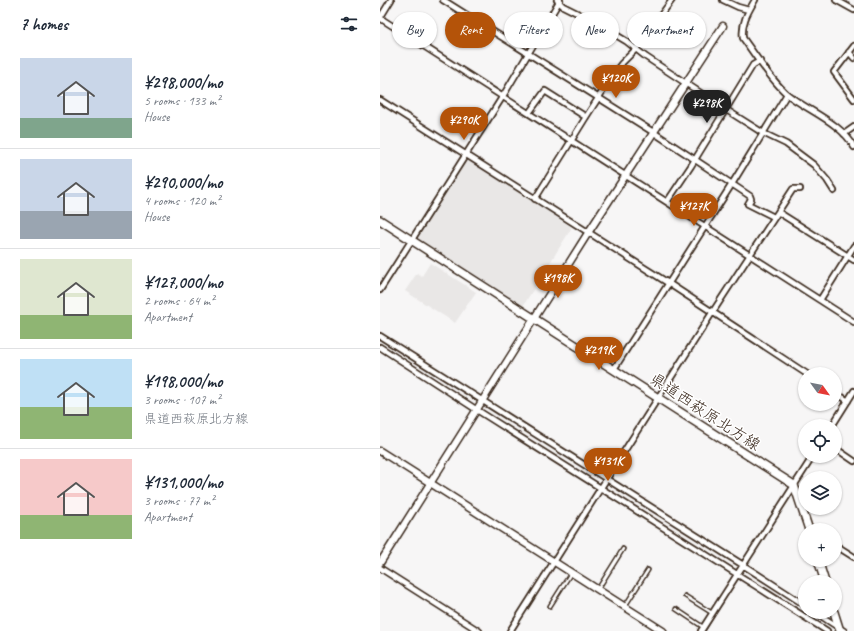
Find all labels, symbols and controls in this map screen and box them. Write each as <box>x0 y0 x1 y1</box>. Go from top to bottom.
chip: Buy <box>392 12 437 48</box>
chip: Rent <box>445 12 496 48</box>
chip: Filters <box>504 12 563 48</box>
chip: New <box>571 12 619 48</box>
chip: Apartment <box>627 12 706 48</box>
icon: filters <box>338 13 360 35</box>
text: 7 homes <box>20 14 68 35</box>
pin: ¥120K <box>588 65 644 99</box>
text: ¥120K <box>601 70 631 86</box>
text: ¥298,000/mo <box>144 72 223 93</box>
icon: home <box>52 74 100 122</box>
pin: ¥298K <box>679 90 735 124</box>
text: 5 rooms · 133 m² <box>144 93 220 109</box>
text: ¥298K <box>692 95 722 111</box>
pin: ¥290K <box>436 107 492 141</box>
text: House <box>144 109 169 125</box>
text: ¥290K <box>449 112 479 128</box>
text: ¥290,000/mo <box>144 172 223 193</box>
icon: home <box>52 175 100 223</box>
text: 4 rooms · 120 m² <box>144 193 220 209</box>
pin: ¥127K <box>666 193 722 227</box>
text: ¥127K <box>679 198 709 214</box>
text: House <box>144 209 169 225</box>
pin: ¥198K <box>530 265 586 299</box>
text: ¥198K <box>543 270 573 286</box>
text: ¥127,000/mo <box>144 272 223 293</box>
icon: home <box>52 275 100 323</box>
text: 2 rooms · 64 m² <box>144 293 214 309</box>
text: Apartment <box>144 309 192 325</box>
pin: ¥219K <box>571 337 627 371</box>
text: ¥219K <box>584 342 614 358</box>
north arrow <box>798 367 842 411</box>
map controls <box>798 367 842 619</box>
street label: 県道西萩原北方線 <box>646 369 764 455</box>
text: ¥198,000/mo <box>144 371 223 392</box>
icon: home <box>52 375 100 423</box>
text: 3 rooms · 107 m² <box>144 392 220 408</box>
text: 県道西萩原北方線 <box>144 411 248 427</box>
button: locate <box>798 419 842 463</box>
pin: ¥131K <box>580 448 636 482</box>
text: ¥131K <box>593 453 623 469</box>
button: layers <box>798 471 842 515</box>
text: ¥131,000/mo <box>144 472 223 493</box>
icon: home <box>52 475 100 523</box>
text: 3 rooms · 77 m² <box>144 493 214 509</box>
text: Apartment <box>144 509 192 525</box>
button: + <box>798 523 842 567</box>
button: − <box>798 575 842 619</box>

